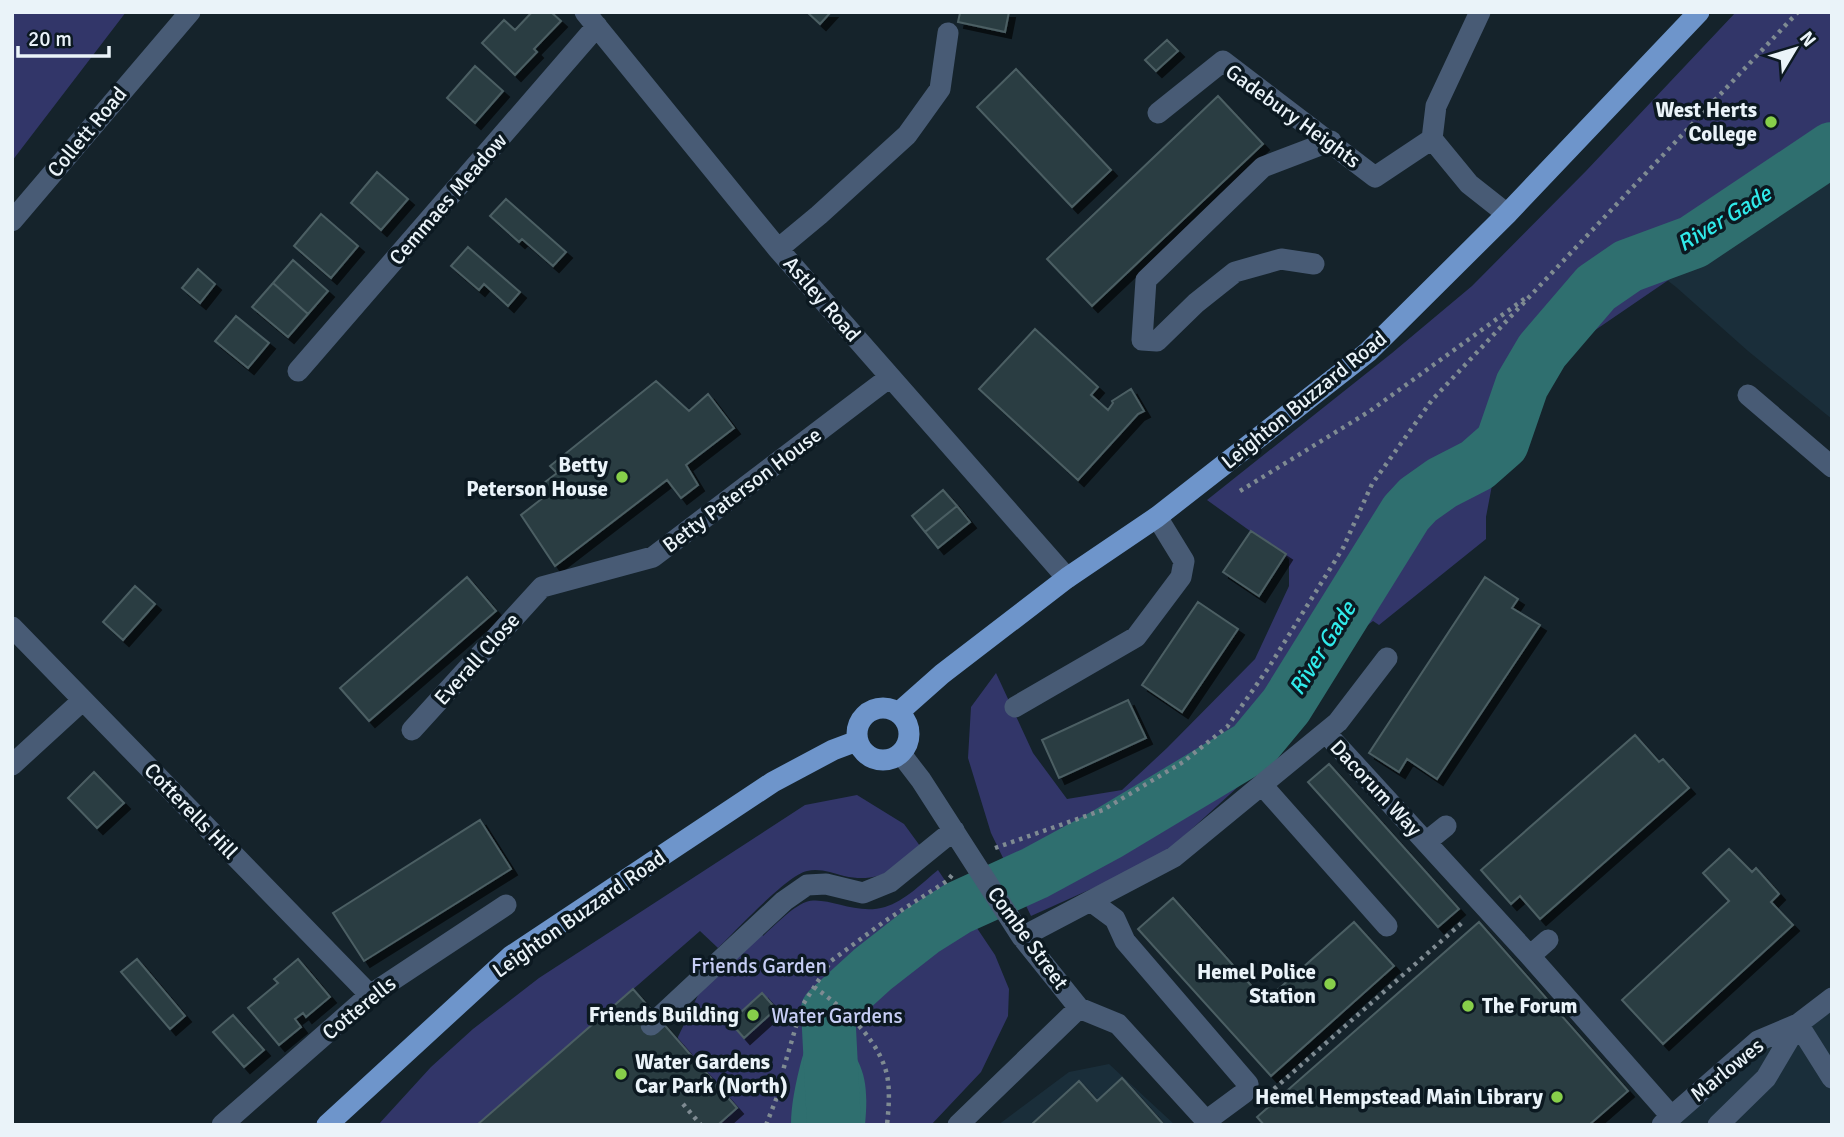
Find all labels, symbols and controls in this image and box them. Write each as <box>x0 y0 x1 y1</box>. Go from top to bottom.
scale bar <box>18 14 108 58</box>
north arrow <box>1760 14 1830 84</box>
text: 20 m <box>28 26 72 52</box>
text: N <box>1794 27 1821 52</box>
street label: Gadebury Heights <box>1220 58 1366 174</box>
street label: Collett Road <box>42 81 132 183</box>
place label: West Herts College <box>1655 97 1757 147</box>
marker: West Herts College <box>1763 114 1779 130</box>
street label: Cemmaes Meadow <box>384 128 512 270</box>
water label: River Gade <box>1672 178 1778 258</box>
street label: Astley Road <box>778 251 866 347</box>
street label: Leighton Buzzard Road <box>1216 325 1392 475</box>
street label: Betty Paterson House <box>657 422 827 558</box>
place label: Betty Peterson House <box>466 452 609 502</box>
marker: Betty Peterson House <box>614 469 630 485</box>
water label: River Gade <box>1282 595 1363 701</box>
street label: Everall Close <box>429 607 525 711</box>
street label: Dacorum Way <box>1325 734 1427 842</box>
street label: Cotterells Hill <box>139 757 243 865</box>
street label: Leighton Buzzard Road <box>488 845 670 983</box>
street label: Combe Street <box>982 881 1074 995</box>
park label: Friends Garden <box>691 953 827 979</box>
place label: Hemel Police Station <box>1197 959 1316 1009</box>
street label: Cotterells <box>317 970 401 1046</box>
marker: Hemel Police Station <box>1322 976 1338 992</box>
place label: The Forum <box>1482 993 1577 1019</box>
marker: The Forum <box>1460 998 1476 1014</box>
place label: Friends Building <box>589 1002 739 1028</box>
park label: Water Gardens <box>771 1003 903 1029</box>
marker: Friends Building <box>745 1007 761 1023</box>
street label: Marlowes <box>1685 1033 1769 1107</box>
place label: Water Gardens Car Park (North) <box>635 1049 788 1099</box>
marker: Water Gardens Car Park (North) <box>613 1066 629 1082</box>
place label: Hemel Hempstead Main Library <box>1255 1084 1544 1110</box>
marker: Hemel Hempstead Main Library <box>1549 1089 1565 1105</box>

